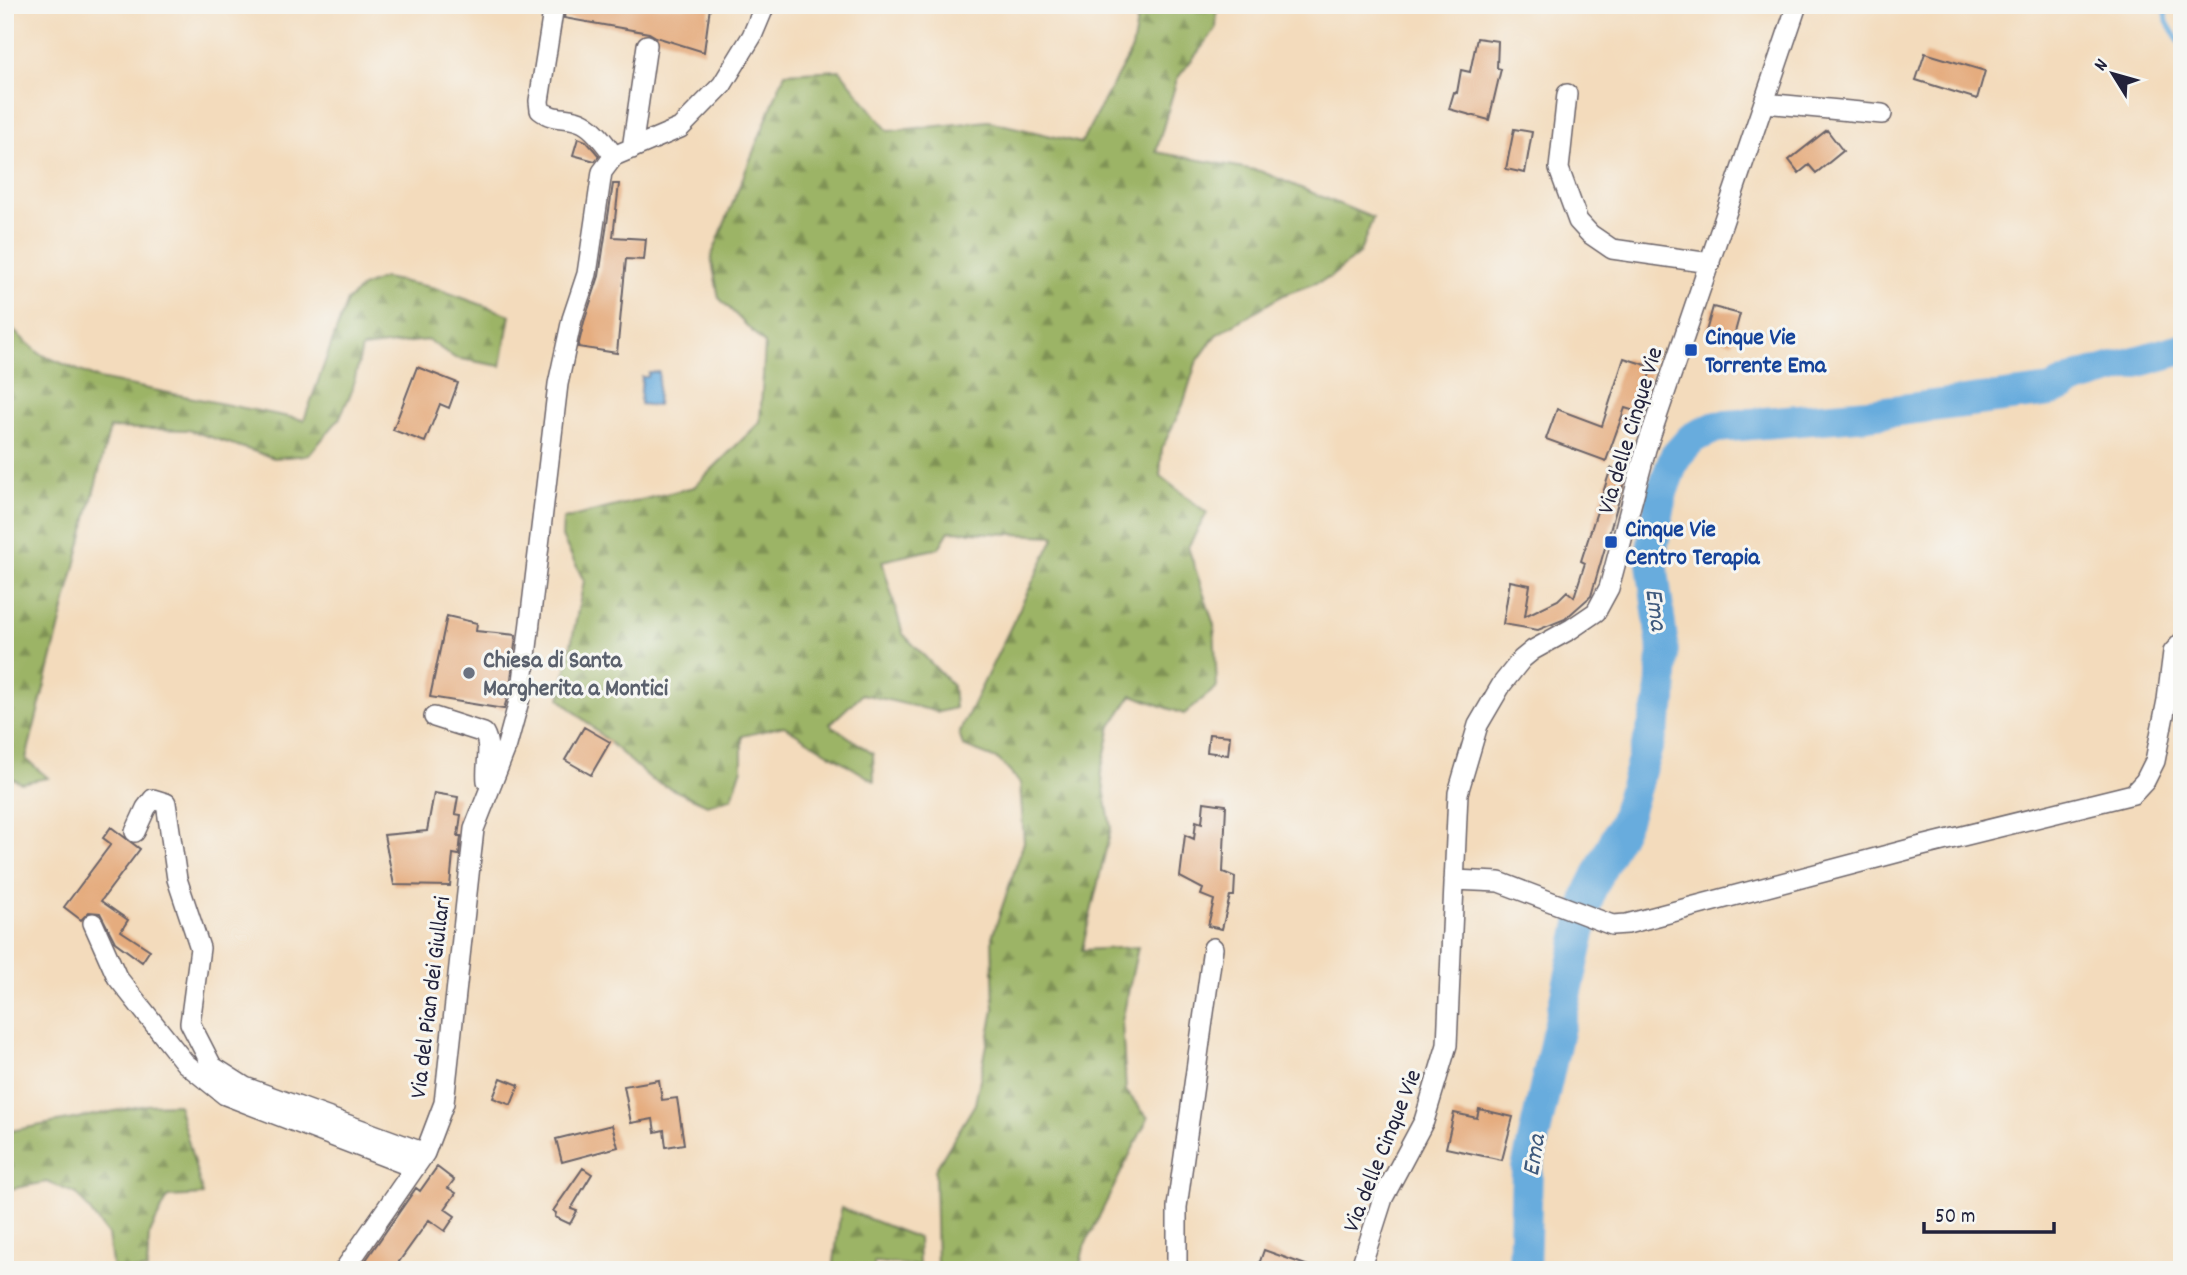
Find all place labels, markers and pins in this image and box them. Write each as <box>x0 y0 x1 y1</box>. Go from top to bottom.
place label: Cinque Vie Torrente Ema <box>1705 322 1827 384</box>
marker: Cinque Vie Torrente Ema <box>1683 342 1699 358</box>
place label: Cinque Vie Centro Terapia <box>1625 514 1760 576</box>
marker: Cinque Vie Centro Terapia <box>1603 534 1619 550</box>
place label: Chiesa di Santa Margherita a Montici <box>483 645 669 707</box>
marker: Chiesa di Santa Margherita a Montici <box>461 665 477 681</box>

